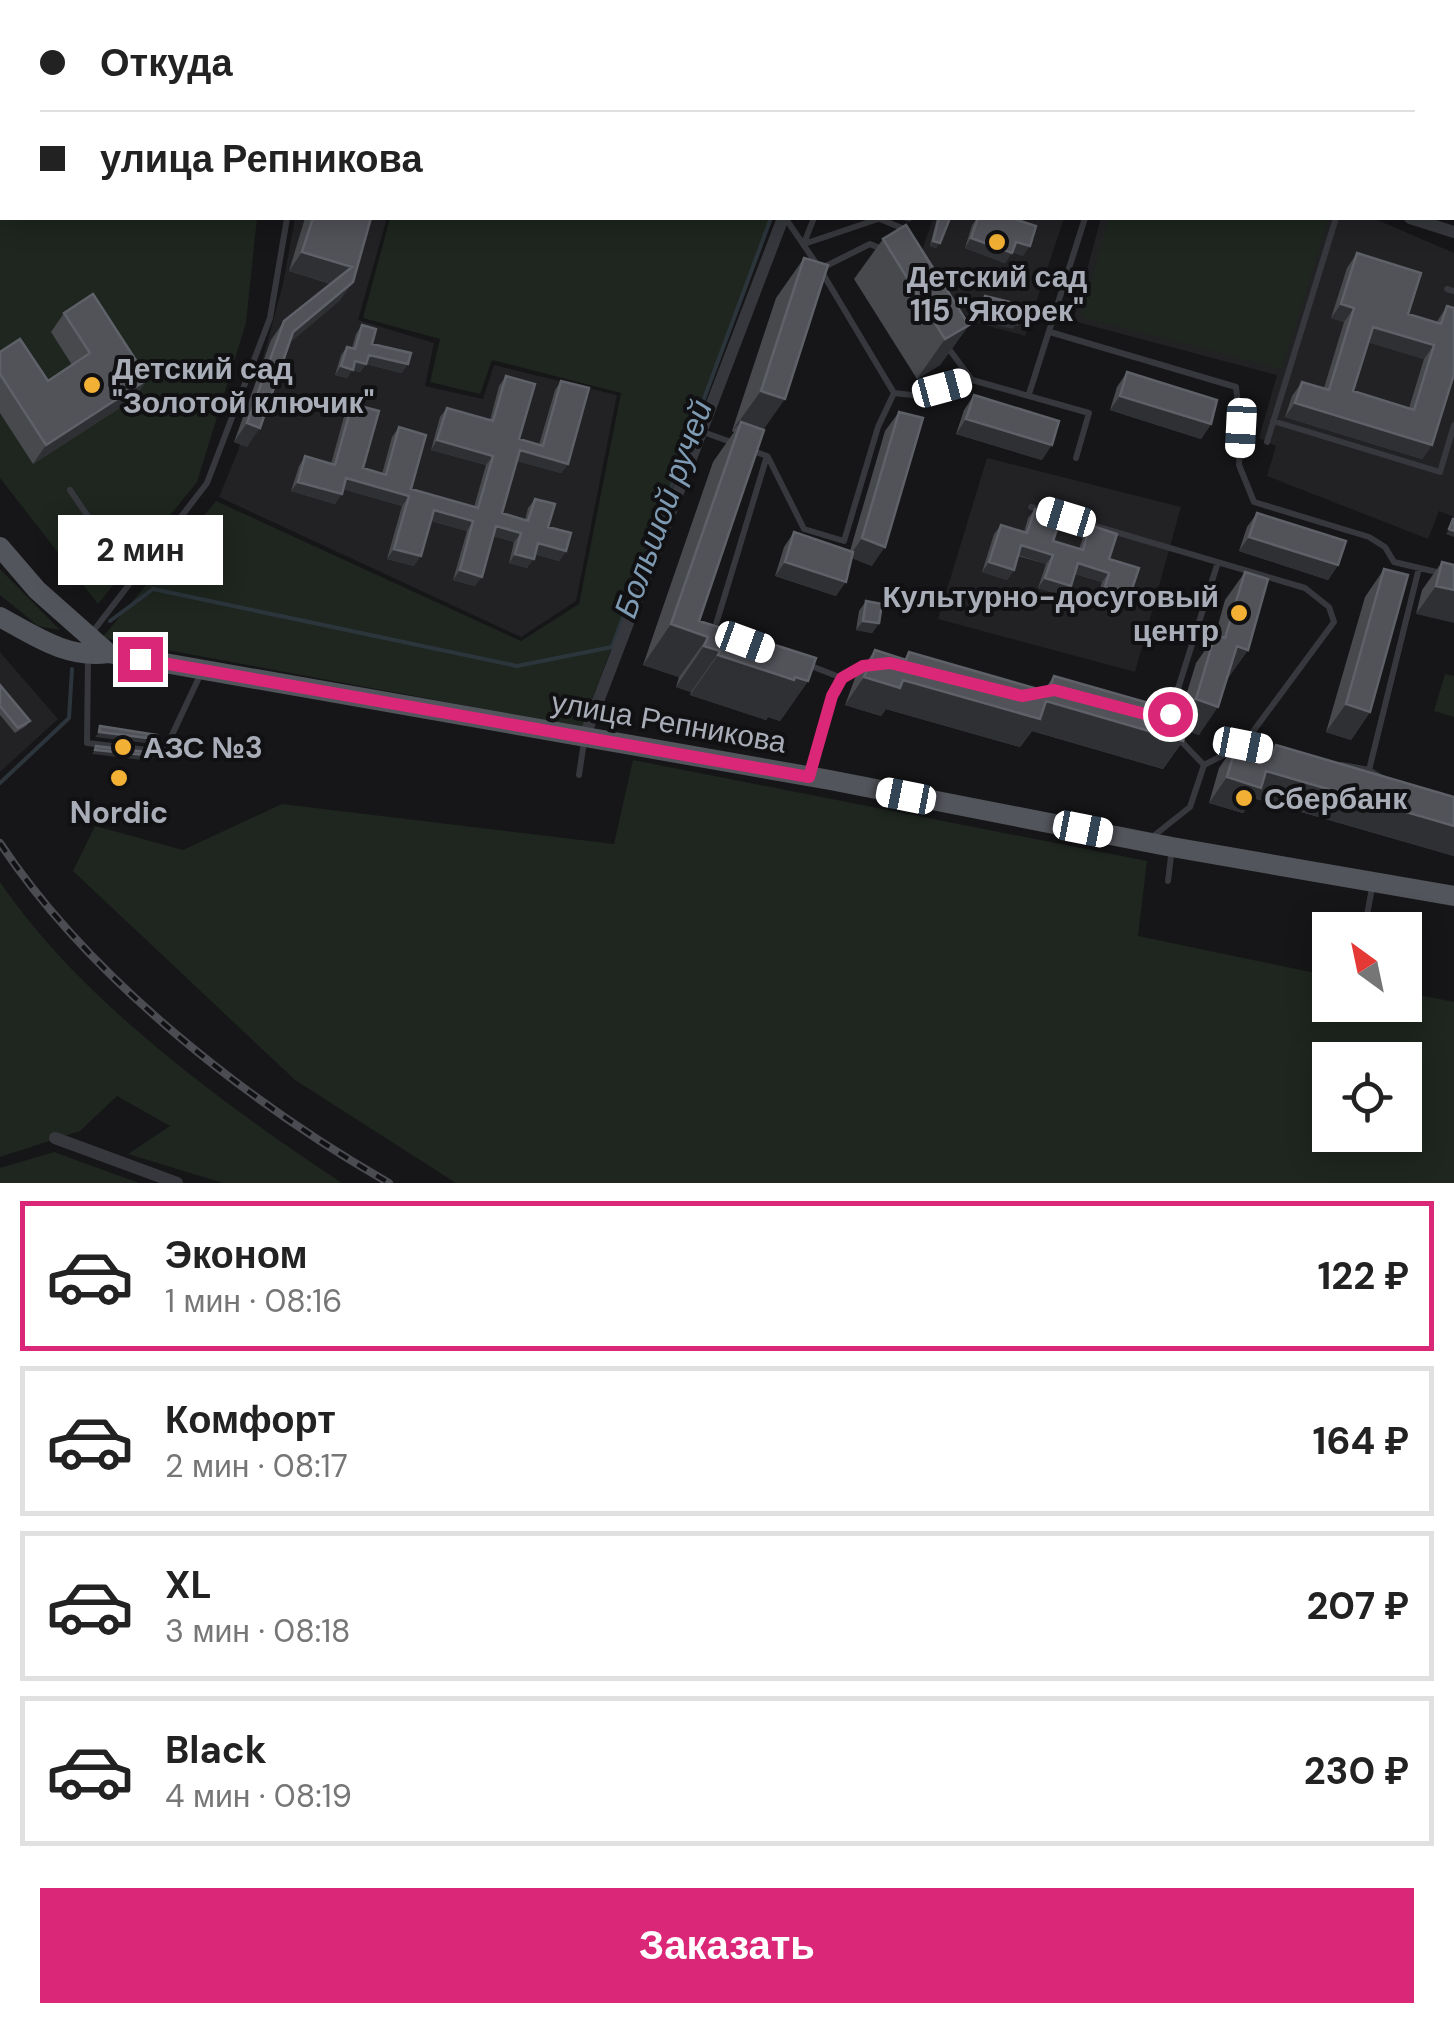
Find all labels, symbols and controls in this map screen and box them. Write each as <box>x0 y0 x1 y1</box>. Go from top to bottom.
text: Откуда <box>100 38 233 88</box>
text: улица Репникова <box>100 134 423 184</box>
marker: Детский сад 115 "Якорек" <box>986 231 1008 253</box>
place label: Детский сад 115 "Якорек" <box>907 257 1087 330</box>
place label: Детский сад "Золотой ключик" <box>112 349 375 422</box>
car <box>909 366 975 410</box>
marker: Детский сад "Золотой ключик" <box>81 374 103 396</box>
water label: Большой ручей <box>604 394 722 624</box>
car <box>1224 397 1258 459</box>
car <box>1033 494 1099 540</box>
callout: 2 мин <box>58 514 222 584</box>
text: 2 мин <box>96 529 185 571</box>
place label: Культурно-досуговый центр <box>882 577 1219 650</box>
marker: Культурно-досуговый центр <box>1228 602 1250 624</box>
car <box>712 618 778 666</box>
route end <box>118 637 163 682</box>
street label: улица Репникова <box>548 682 790 762</box>
route start <box>1148 692 1193 737</box>
car <box>1211 725 1275 765</box>
place label: АЗС №3 <box>143 728 263 767</box>
marker: АЗС №3 <box>112 736 134 758</box>
marker: Nordic <box>108 767 130 789</box>
car <box>874 776 938 816</box>
place label: Сбербанк <box>1264 779 1408 818</box>
marker: Сбербанк <box>1233 787 1255 809</box>
place label: Nordic <box>70 793 168 832</box>
car <box>1051 809 1115 849</box>
north arrow <box>1312 912 1422 1022</box>
map controls <box>1312 912 1422 1152</box>
button: locate <box>1312 1042 1422 1152</box>
text: Эконом <box>165 1230 308 1280</box>
icon: car <box>45 1231 135 1321</box>
text: 122 ₽ <box>1318 1251 1409 1301</box>
text: 1 мин · 08:16 <box>165 1280 342 1322</box>
text: Комфорт <box>165 1395 336 1445</box>
icon: car <box>45 1396 135 1486</box>
text: 164 ₽ <box>1313 1416 1409 1466</box>
text: 2 мин · 08:17 <box>165 1445 348 1487</box>
text: XL <box>165 1560 212 1610</box>
icon: car <box>45 1561 135 1651</box>
text: 207 ₽ <box>1307 1581 1409 1631</box>
text: 3 мин · 08:18 <box>165 1610 351 1652</box>
text: Black <box>165 1725 267 1775</box>
icon: car <box>45 1726 135 1816</box>
text: 230 ₽ <box>1304 1746 1409 1796</box>
text: 4 мин · 08:19 <box>165 1775 352 1817</box>
button: Заказать <box>40 1888 1414 2003</box>

